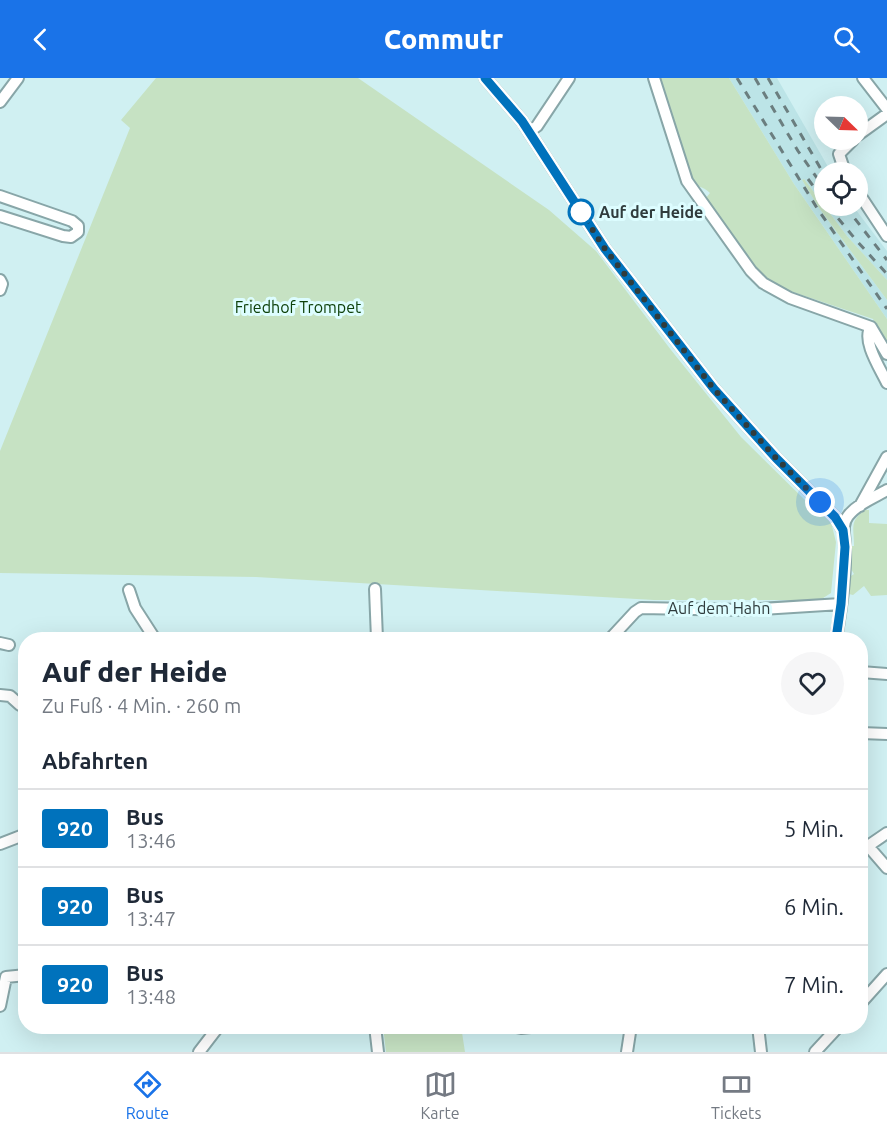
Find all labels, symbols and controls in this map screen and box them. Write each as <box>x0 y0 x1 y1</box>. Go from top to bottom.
icon: back <box>24 23 57 56</box>
icon: search <box>830 23 863 56</box>
text: Commutr <box>384 24 503 54</box>
north arrow <box>814 96 868 150</box>
map controls <box>814 96 868 216</box>
button: locate <box>814 162 868 216</box>
marker: Auf der Heide <box>568 199 594 225</box>
place label: Auf der Heide <box>599 203 703 221</box>
park label: Friedhof Trompet <box>235 298 362 316</box>
your location <box>805 487 835 517</box>
street label: Auf dem Hahn <box>668 599 770 617</box>
button: heart <box>781 652 844 715</box>
text: Auf der Heide <box>42 656 227 687</box>
text: Zu Fuß · 4 Min. · 260 m <box>42 694 241 717</box>
text: Abfahrten <box>42 748 148 773</box>
text: Bus <box>126 804 164 829</box>
text: 920 <box>57 816 93 840</box>
text: 5 Min. <box>784 816 844 841</box>
text: 13:46 <box>126 829 176 852</box>
text: Bus <box>126 882 164 907</box>
text: 920 <box>57 894 93 918</box>
text: 6 Min. <box>784 894 844 919</box>
text: 13:47 <box>126 907 176 930</box>
text: Bus <box>126 960 164 985</box>
text: 920 <box>57 972 93 996</box>
text: 7 Min. <box>784 972 844 997</box>
text: 13:48 <box>126 985 176 1008</box>
tab: Route <box>126 1068 169 1122</box>
tab: Karte <box>420 1068 460 1122</box>
tab: Tickets <box>711 1068 761 1122</box>

